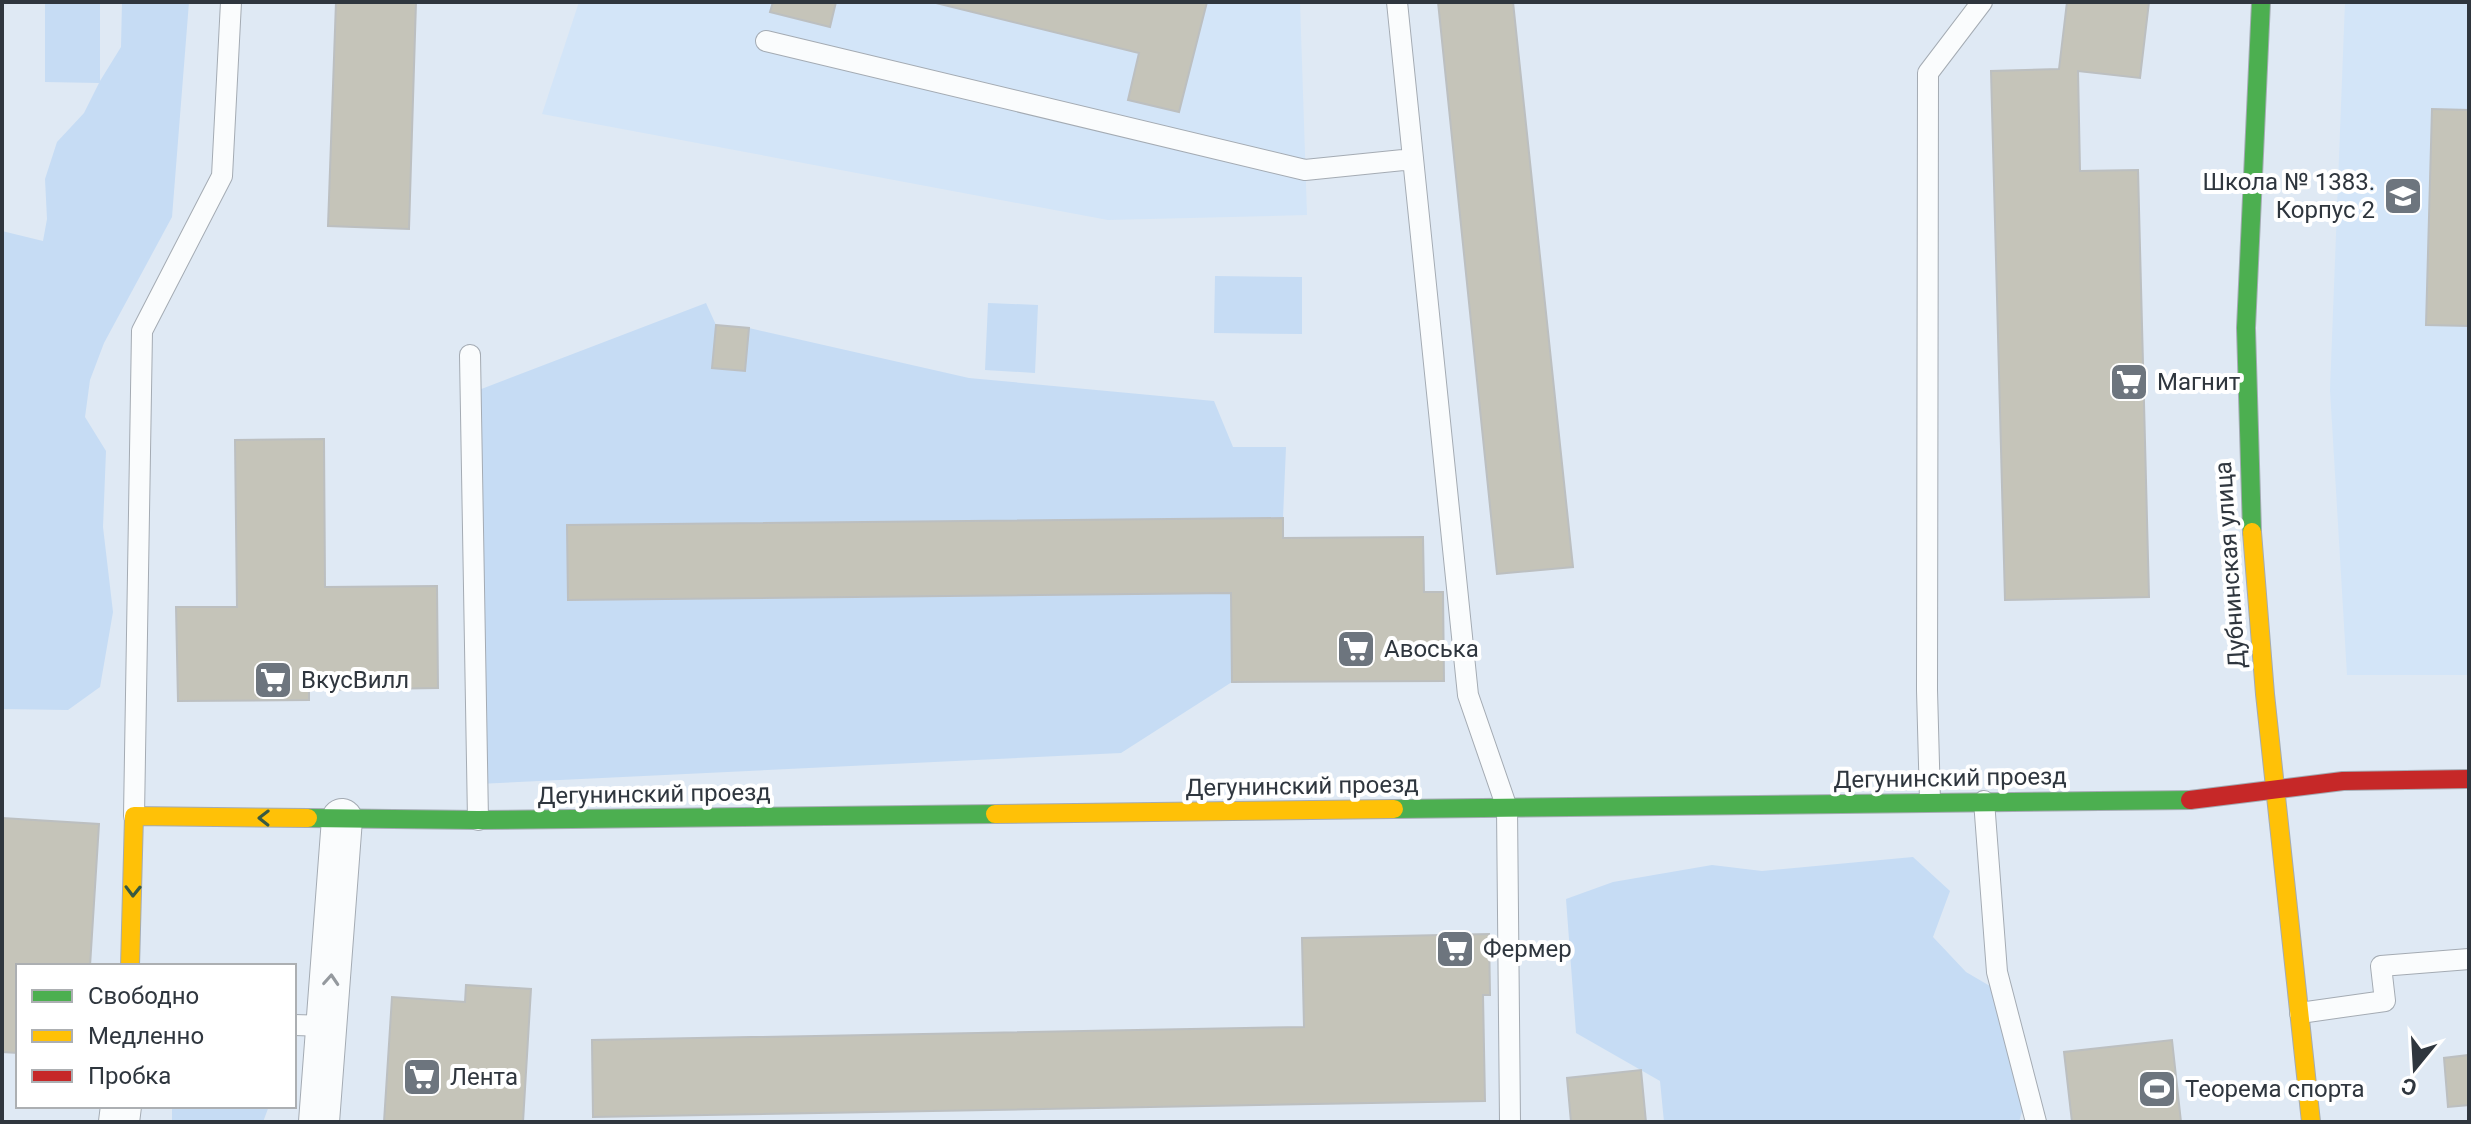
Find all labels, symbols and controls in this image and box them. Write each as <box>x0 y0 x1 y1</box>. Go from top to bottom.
place label: Школа № 1383. Корпус 2 <box>2202 168 2375 224</box>
school or university icon: Школа № 1383. Корпус 2 <box>2382 175 2424 217</box>
supermarket icon: Магнит <box>2108 361 2150 403</box>
place label: Магнит <box>2157 368 2241 396</box>
street label: Дубнинская улица <box>2209 460 2251 670</box>
supermarket icon: Авоська <box>1335 628 1377 670</box>
place label: Авоська <box>1384 635 1479 663</box>
supermarket icon: ВкусВилл <box>252 659 294 701</box>
place label: ВкусВилл <box>301 666 409 694</box>
street label: Дегунинский проезд <box>1833 762 2067 794</box>
street label: Дегунинский проезд <box>1185 770 1419 802</box>
street label: Дегунинский проезд <box>537 778 771 810</box>
one-way arrow <box>257 809 270 827</box>
one-way arrow <box>124 885 142 898</box>
supermarket icon: Фермер <box>1434 928 1476 970</box>
place label: Фермер <box>1483 935 1572 963</box>
legend <box>16 964 296 1108</box>
one-way arrow <box>322 973 339 986</box>
text: Свободно <box>88 982 199 1010</box>
text: Медленно <box>88 1022 204 1050</box>
north arrow <box>2375 1028 2455 1108</box>
supermarket icon: Лента <box>401 1056 443 1098</box>
text: Пробка <box>88 1062 171 1090</box>
place label: Лента <box>450 1063 518 1091</box>
sports icon: Теорема спорта <box>2136 1068 2178 1110</box>
text: С <box>2398 1072 2420 1101</box>
place label: Теорема спорта <box>2185 1075 2365 1103</box>

